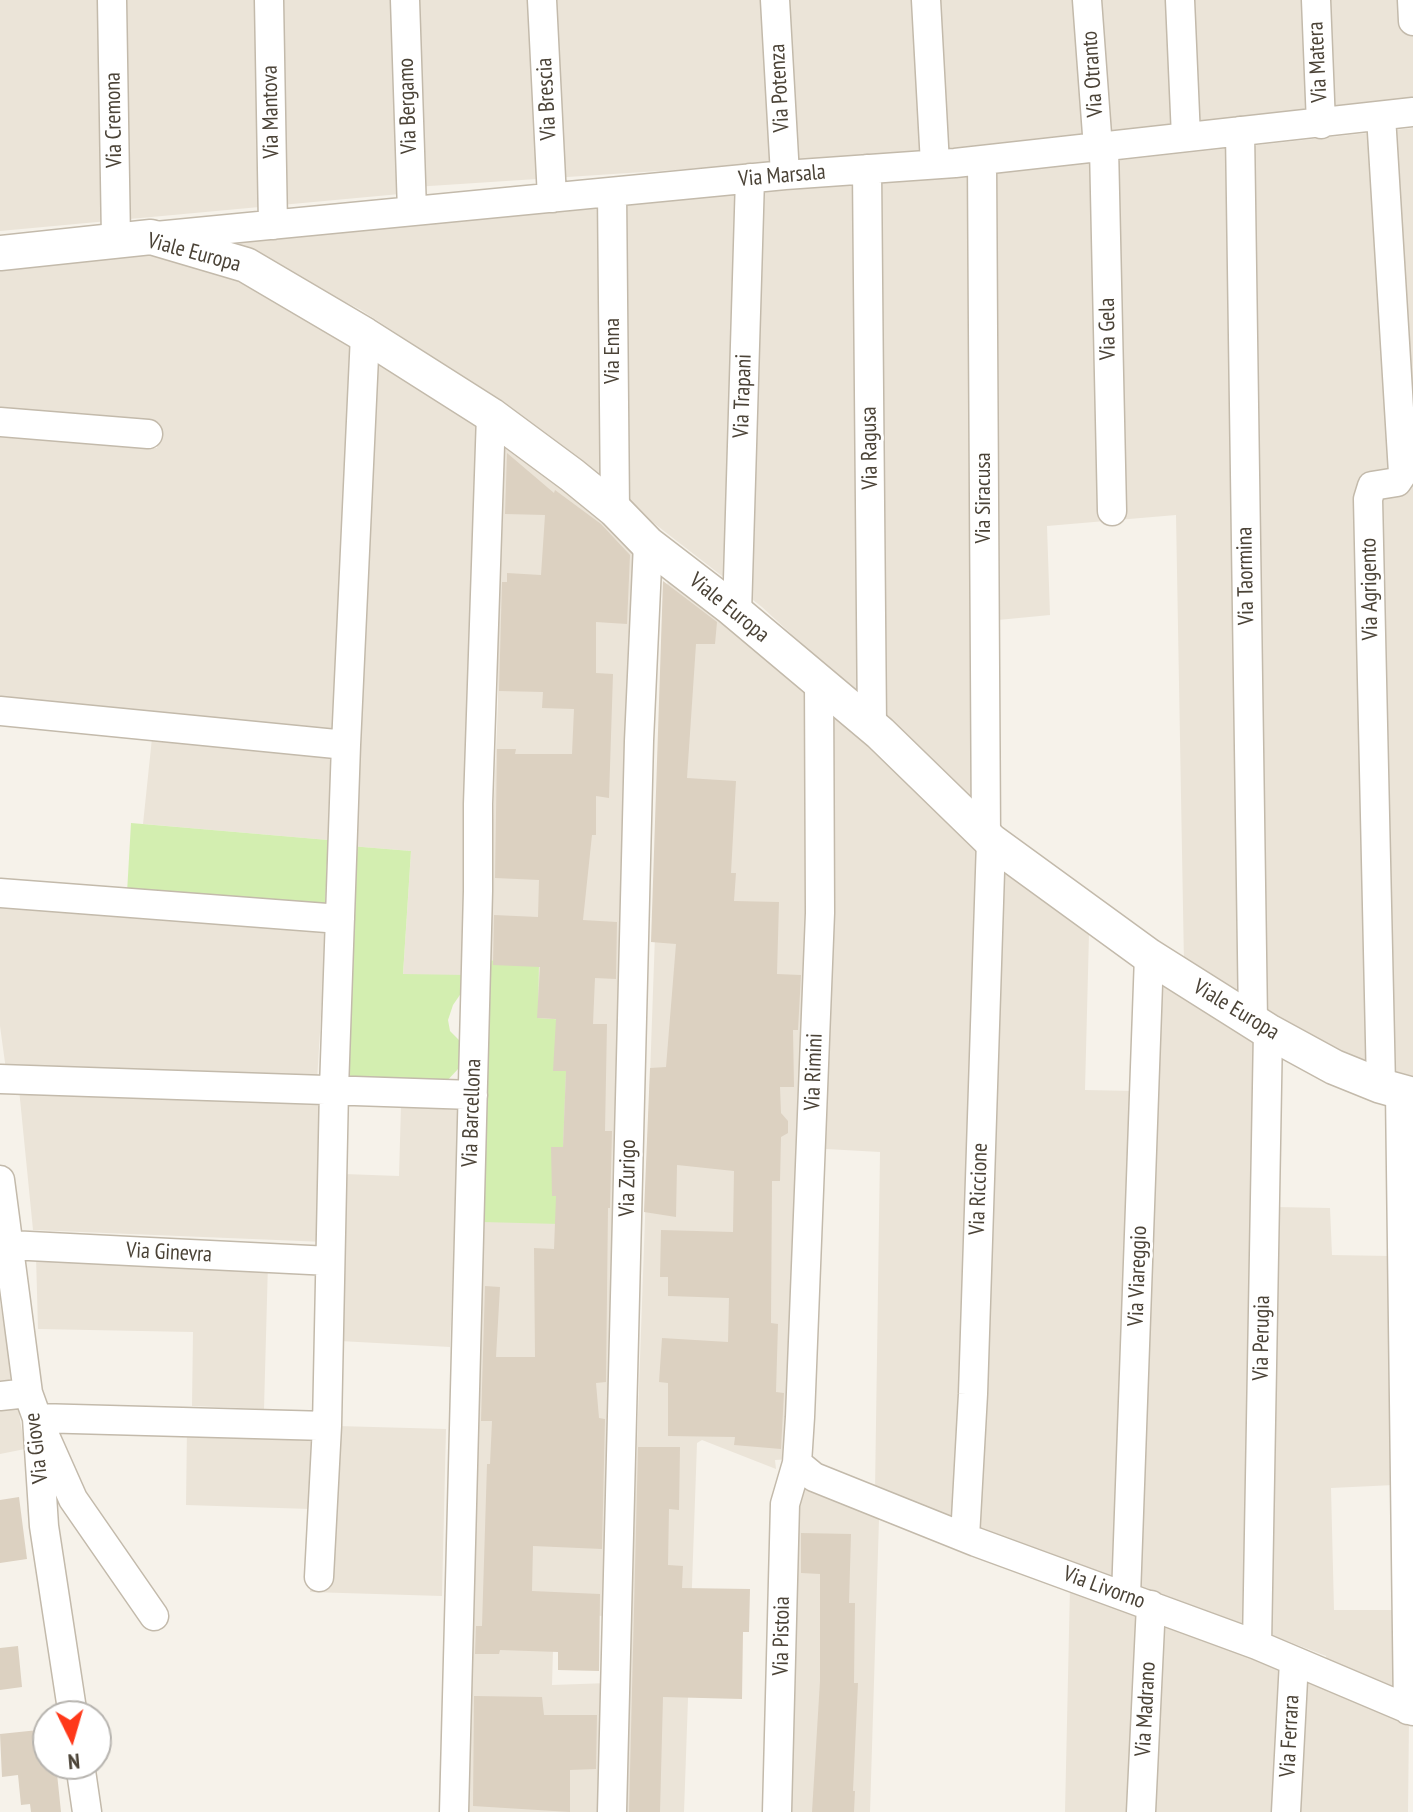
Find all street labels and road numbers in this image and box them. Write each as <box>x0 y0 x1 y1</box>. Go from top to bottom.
street label: Via Matera <box>1303 21 1333 103</box>
street label: Via Otranto <box>1077 30 1109 118</box>
street label: Via Potenza <box>765 43 795 133</box>
street label: Via Brescia <box>532 57 562 141</box>
street label: Via Bergamo <box>393 58 423 154</box>
street label: Via Mantova <box>257 65 285 159</box>
street label: Via Cremona <box>100 72 128 168</box>
street label: Via Marsala <box>737 159 827 193</box>
street label: Viale Europa <box>144 228 244 278</box>
street label: Via Gela <box>1094 298 1122 360</box>
street label: Via Enna <box>600 318 626 384</box>
street label: Via Trapani <box>728 354 758 438</box>
street label: Via Ragusa <box>856 406 884 490</box>
street label: Via Siracusa <box>971 452 997 544</box>
street label: Via Taormina <box>1232 527 1260 625</box>
street label: Via Agrigento <box>1356 538 1384 640</box>
street label: Viale Europa <box>684 568 774 648</box>
street label: Viale Europa <box>1188 974 1284 1046</box>
street label: Via Rimini <box>799 1033 829 1111</box>
street label: Via Barcellona <box>457 1058 487 1168</box>
street label: Via Zurigo <box>614 1139 642 1217</box>
street label: Via Riccione <box>964 1143 994 1235</box>
street label: Via Viareggio <box>1123 1225 1153 1327</box>
street label: Via Ginevra <box>125 1238 213 1268</box>
street label: Via Perugia <box>1248 1295 1276 1381</box>
street label: Via Giove <box>20 1411 54 1485</box>
street label: Via Livorno <box>1059 1561 1149 1615</box>
street label: Via Pistoia <box>768 1596 796 1676</box>
street label: Via Madrano <box>1130 1661 1162 1757</box>
street label: Via Ferrara <box>1275 1694 1305 1778</box>

